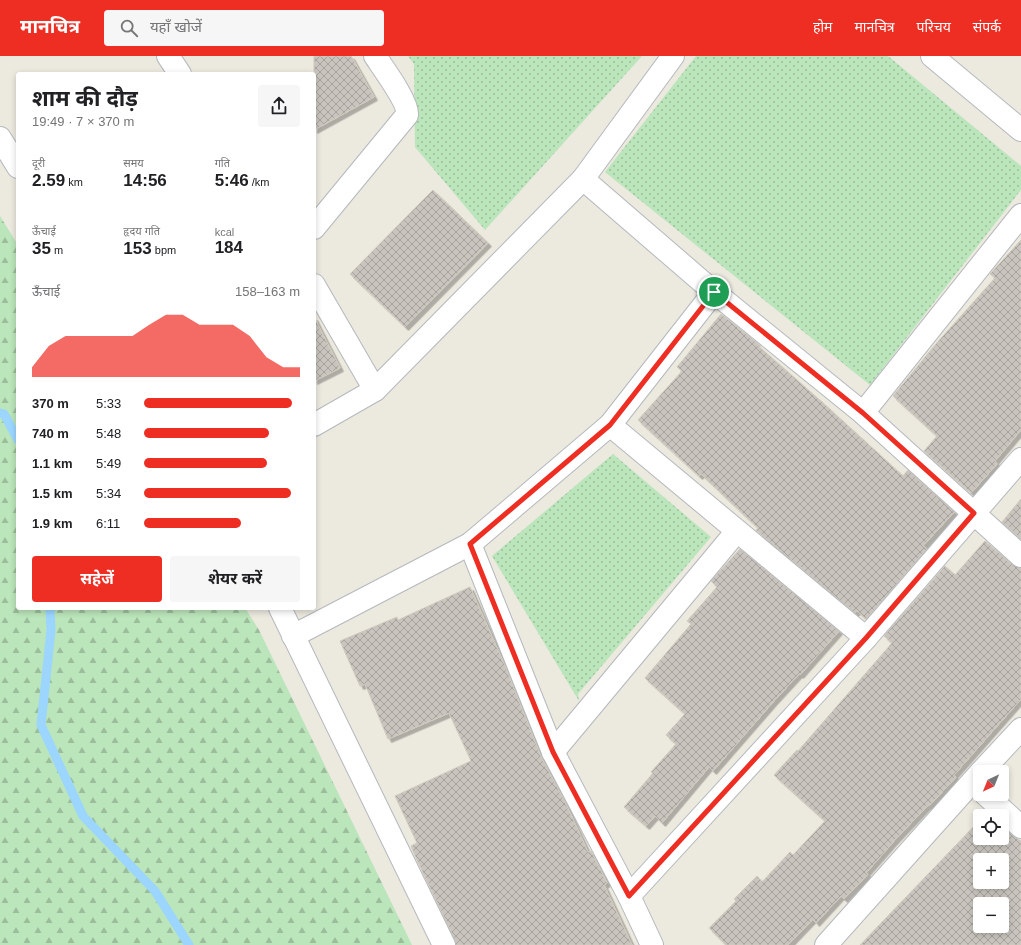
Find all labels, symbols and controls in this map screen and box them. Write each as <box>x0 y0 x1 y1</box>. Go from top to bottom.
search box <box>104 10 384 46</box>
text: मानचित्र <box>20 16 80 37</box>
icon: search <box>118 17 140 39</box>
text: यहाँ खोजें <box>150 18 202 35</box>
text: होम <box>813 19 832 35</box>
text: मानचित्र <box>854 19 895 35</box>
text: परिचय <box>917 19 951 35</box>
text: संपर्क <box>973 19 1001 35</box>
button: share <box>258 85 300 127</box>
text: शाम की दौड़ <box>32 86 138 111</box>
text: 19:49 · 7 × 370 m <box>32 114 134 129</box>
text: दूरी <box>32 157 45 169</box>
text: समय <box>123 157 144 169</box>
text: गति <box>215 157 230 169</box>
text: 2.59 <box>32 171 65 190</box>
text: 14:56 <box>123 171 167 190</box>
text: 5:46 <box>215 171 249 190</box>
text: km <box>65 176 83 188</box>
text: /km <box>249 176 269 188</box>
text: ऊँचाई <box>32 225 56 237</box>
text: हृदय गति <box>123 225 160 237</box>
text: kcal <box>215 226 234 238</box>
text: 184 <box>215 238 243 257</box>
text: 35 <box>32 239 51 258</box>
text: 153 <box>123 239 152 258</box>
text: m <box>51 244 63 256</box>
text: bpm <box>152 244 176 256</box>
pin <box>697 275 731 309</box>
icon: arrive <box>703 281 725 303</box>
text: ऊँचाई <box>32 284 60 299</box>
text: 158–163 m <box>235 284 300 299</box>
text: 370 m <box>32 396 69 411</box>
text: 5:33 <box>96 396 121 411</box>
text: 740 m <box>32 426 69 441</box>
text: 5:48 <box>96 426 121 441</box>
text: 1.1 km <box>32 456 72 471</box>
text: 5:49 <box>96 456 121 471</box>
text: 1.5 km <box>32 486 72 501</box>
text: 5:34 <box>96 486 121 501</box>
text: 1.9 km <box>32 516 72 531</box>
text: 6:11 <box>96 516 120 531</box>
button: सहेजें <box>32 556 162 602</box>
button: शेयर करें <box>170 556 300 602</box>
north arrow <box>973 765 1009 801</box>
map controls <box>973 765 1009 933</box>
button: locate <box>973 809 1009 845</box>
button: + <box>973 853 1009 889</box>
button: − <box>973 897 1009 933</box>

